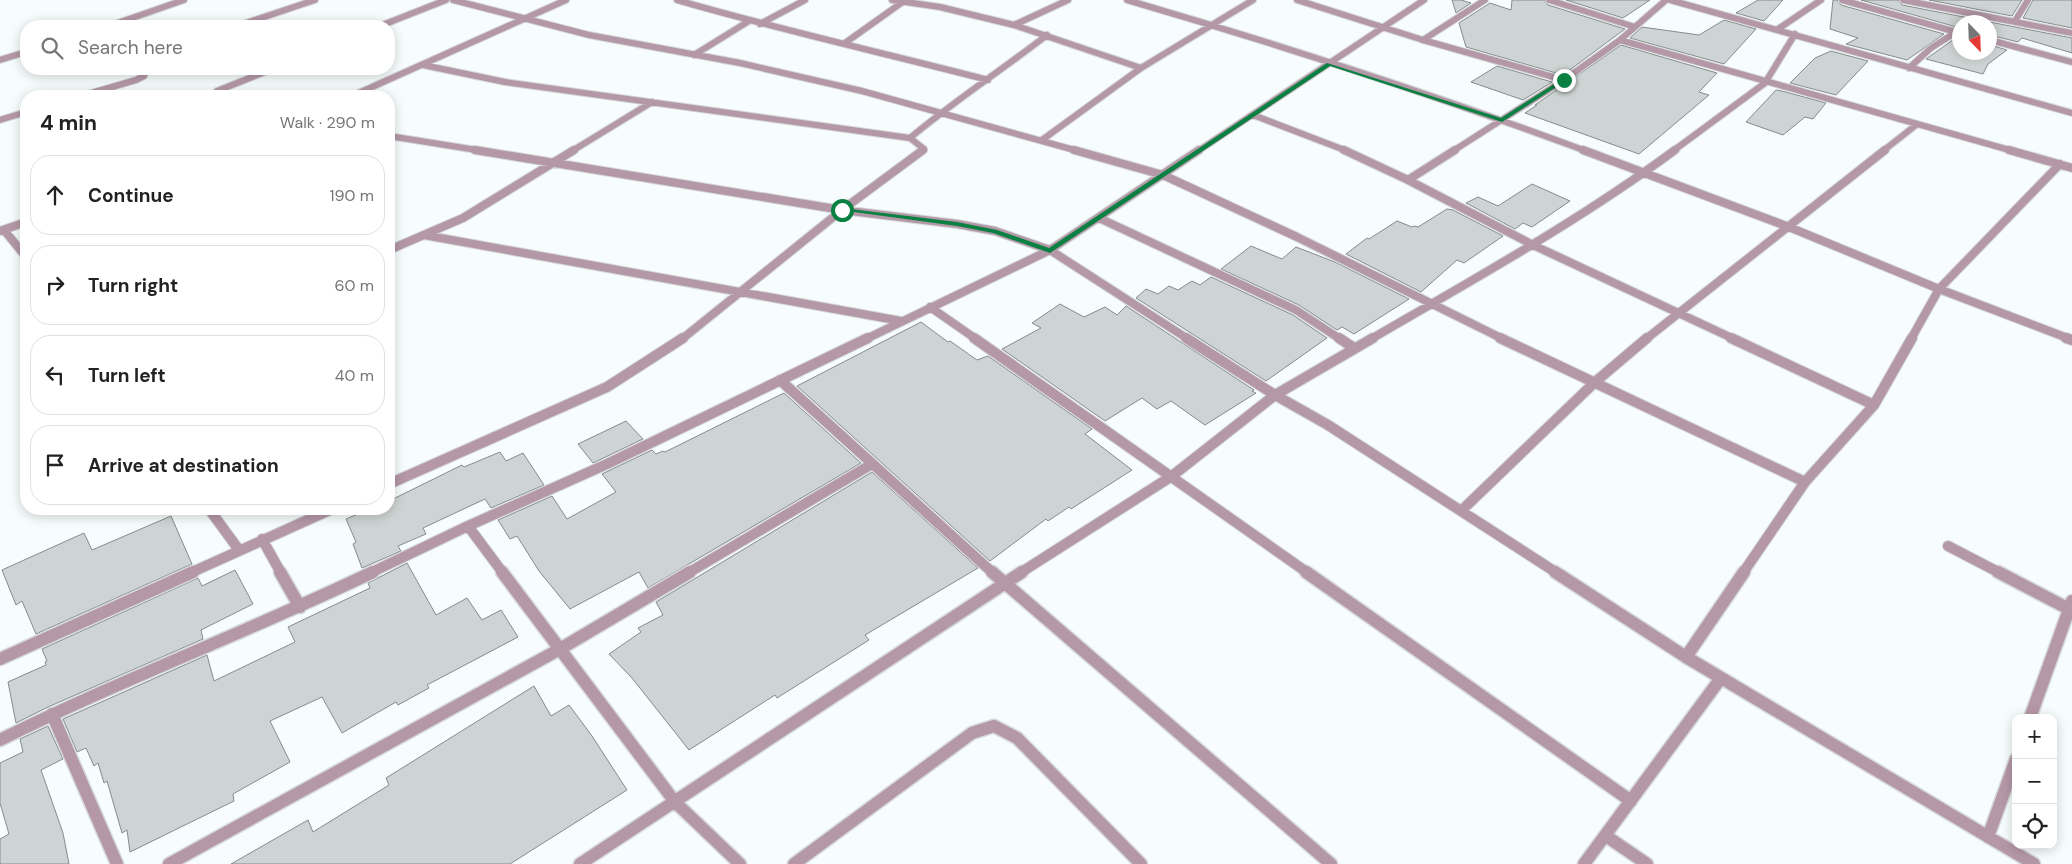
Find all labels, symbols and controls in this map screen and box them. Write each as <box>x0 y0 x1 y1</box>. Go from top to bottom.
north arrow <box>1952 15 1997 60</box>
search box <box>20 20 395 75</box>
icon: search <box>38 34 66 62</box>
text: Search here <box>78 35 183 60</box>
route end <box>1553 69 1576 92</box>
text: 4 min <box>40 109 97 137</box>
text: Walk · 290 m <box>280 112 375 133</box>
icon: ahead <box>41 181 69 209</box>
text: Continue <box>88 183 174 208</box>
text: 190 m <box>330 185 374 206</box>
route start <box>831 199 854 222</box>
icon: right <box>41 271 69 299</box>
text: Turn right <box>88 273 178 298</box>
text: 60 m <box>334 275 374 296</box>
icon: left <box>41 361 69 389</box>
text: Turn left <box>88 363 166 388</box>
text: 40 m <box>335 365 374 386</box>
icon: arrive <box>41 451 69 479</box>
text: Arrive at destination <box>88 453 279 478</box>
map controls <box>2012 714 2057 849</box>
button: + <box>2012 714 2057 759</box>
button: − <box>2012 759 2057 804</box>
button: locate <box>2012 804 2057 849</box>

